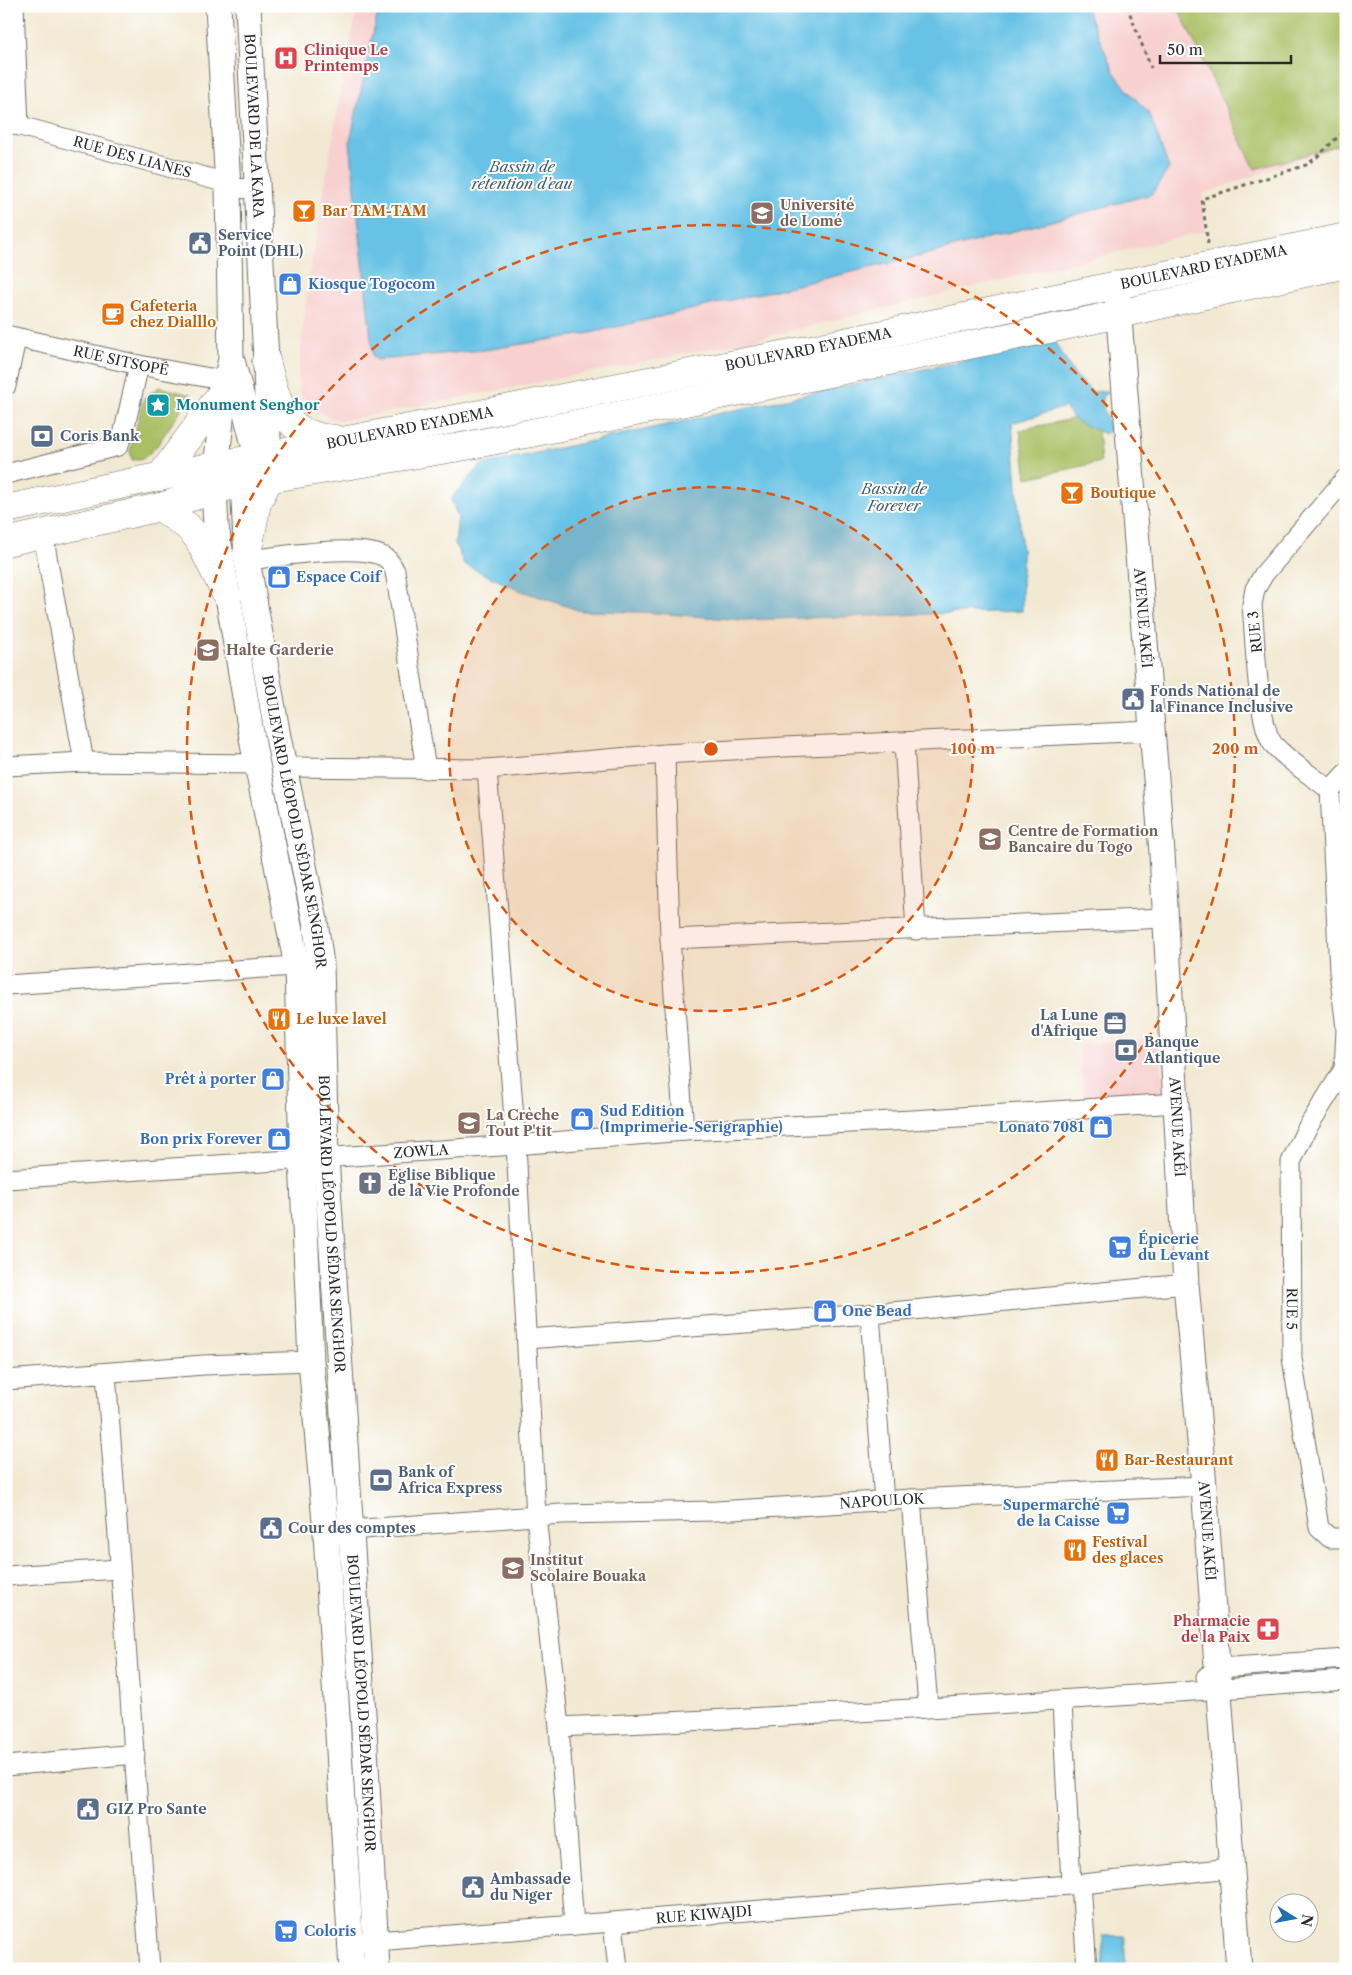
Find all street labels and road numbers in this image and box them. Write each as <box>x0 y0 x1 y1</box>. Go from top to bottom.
street label: BOULEVARD DE LA KARA <box>240 33 268 219</box>
street label: RUE DES LIANES <box>71 132 193 182</box>
street label: BOULEVARD EYADEMA <box>1119 240 1289 293</box>
street label: BOULEVARD EYADEMA <box>723 323 894 375</box>
street label: RUE SITSOPÉ <box>72 341 170 379</box>
street label: BOULEVARD EYADEMA <box>325 402 496 453</box>
street label: AVENUE AKÉI <box>1130 566 1156 669</box>
street label: RUE 3 <box>1244 610 1266 654</box>
street label: BOULEVARD LÉOPOLD SÉDAR SENGHOR <box>258 674 331 970</box>
street label: BOULEVARD LÉOPOLD SÉDAR SENGHOR <box>315 1075 349 1374</box>
street label: AVENUE AKÉI <box>1165 1075 1189 1177</box>
street label: ZOWLA <box>393 1140 450 1162</box>
street label: RUE 5 <box>1283 1288 1301 1330</box>
street label: AVENUE AKÉI <box>1194 1479 1220 1581</box>
street label: NAPOULOK <box>839 1489 926 1512</box>
street label: BOULEVARD LÉOPOLD SÉDAR SENGHOR <box>343 1553 380 1853</box>
street label: RUE KIWAJDI <box>655 1902 753 1927</box>

